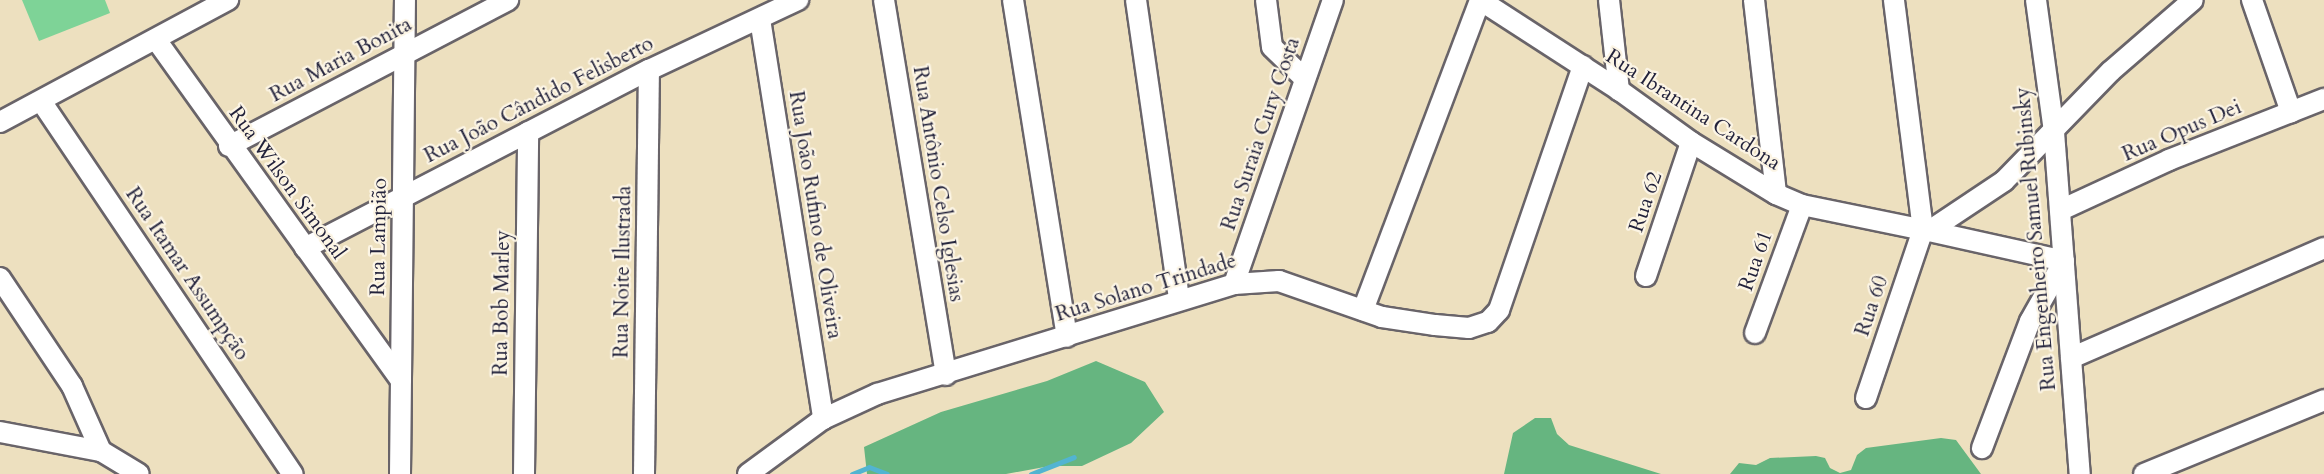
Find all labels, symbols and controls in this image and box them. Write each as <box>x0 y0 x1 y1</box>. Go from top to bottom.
street label: Rua Maria Bonita <box>266 12 416 108</box>
street label: Rua João Cândido Felisberto <box>420 31 658 169</box>
street label: Rua Suraia Cury Costa <box>1216 34 1306 234</box>
street label: Rua Ibrantina Cardona <box>1601 44 1785 176</box>
street label: Rua Antônio Celso Iglesias <box>907 64 969 304</box>
street label: Rua Engenheiro Samuel Rubinsky <box>2010 86 2062 392</box>
street label: Rua João Rufino de Oliveira <box>783 89 847 341</box>
street label: Rua Opus Dei <box>2119 95 2245 167</box>
street label: Rua Wilson Simonal <box>223 102 351 264</box>
street label: Rua 62 <box>1624 168 1668 236</box>
street label: Rua Lampião <box>365 178 393 296</box>
street label: Rua Itamar Assumpção <box>120 183 254 365</box>
street label: Rua Noite Ilustrada <box>609 186 637 358</box>
street label: Rua 61 <box>1734 227 1778 295</box>
street label: Rua Bob Marley <box>488 230 516 376</box>
street label: Rua Solano Trindade <box>1052 248 1240 328</box>
street label: Rua 60 <box>1850 272 1894 340</box>

